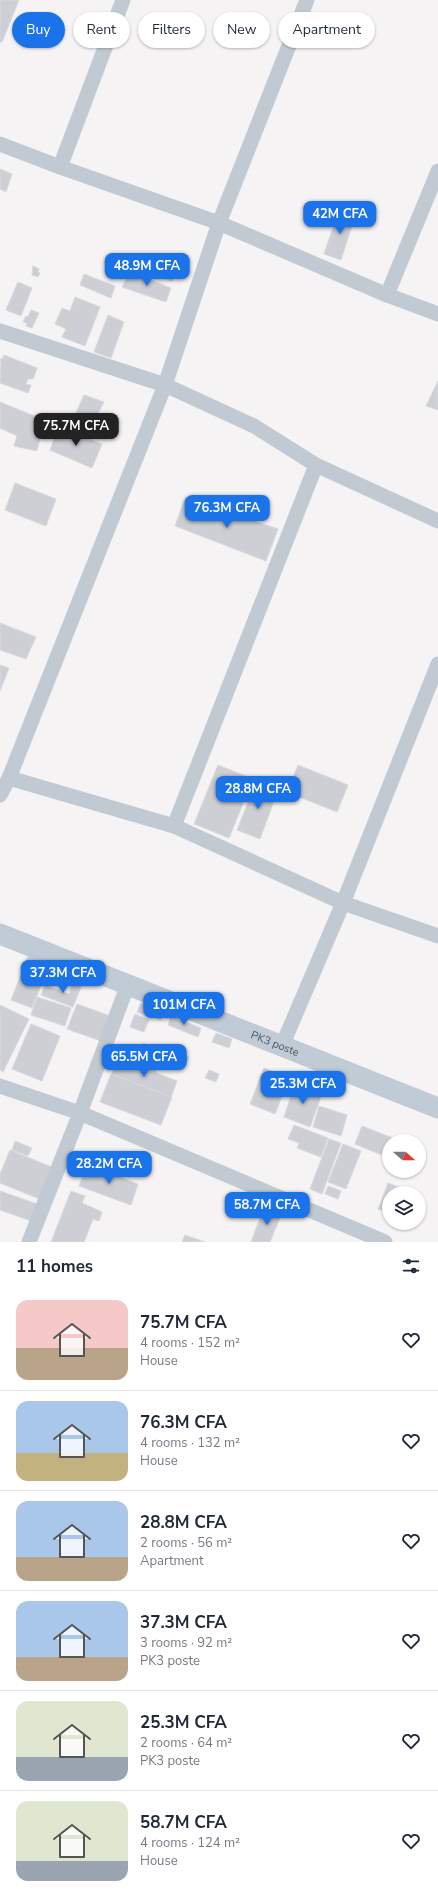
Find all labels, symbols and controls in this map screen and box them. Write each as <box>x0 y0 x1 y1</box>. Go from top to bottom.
chip: Buy <box>12 12 65 48</box>
chip: Rent <box>73 12 130 48</box>
chip: Filters <box>138 12 205 48</box>
chip: New <box>213 12 270 48</box>
chip: Apartment <box>278 12 375 48</box>
pin: 42M CFA <box>303 201 377 235</box>
text: 42M CFA <box>312 205 368 223</box>
pin: 48.9M CFA <box>101 253 193 287</box>
text: 48.9M CFA <box>114 257 180 275</box>
pin: 75.7M CFA <box>30 413 122 447</box>
text: 75.7M CFA <box>43 417 109 435</box>
pin: 76.3M CFA <box>181 495 273 529</box>
text: 76.3M CFA <box>194 499 260 517</box>
pin: 28.8M CFA <box>212 776 304 810</box>
text: 28.8M CFA <box>225 780 291 798</box>
pin: 37.3M CFA <box>17 960 109 994</box>
text: 37.3M CFA <box>30 964 96 982</box>
pin: 101M CFA <box>143 992 225 1026</box>
text: 101M CFA <box>152 996 216 1014</box>
street label: PK3 poste <box>249 1027 301 1060</box>
pin: 65.5M CFA <box>98 1044 190 1078</box>
text: 65.5M CFA <box>111 1048 177 1066</box>
pin: 25.3M CFA <box>257 1071 349 1105</box>
text: 25.3M CFA <box>270 1075 336 1093</box>
north arrow <box>382 1134 426 1178</box>
map controls <box>382 1134 426 1230</box>
pin: 28.2M CFA <box>63 1151 155 1185</box>
text: 28.2M CFA <box>76 1155 142 1173</box>
button: layers <box>382 1186 426 1230</box>
pin: 58.7M CFA <box>221 1192 313 1226</box>
text: 58.7M CFA <box>234 1196 300 1214</box>
text: 11 homes <box>16 1255 93 1278</box>
icon: filters <box>400 1255 422 1277</box>
text: 75.7M CFA <box>140 1311 227 1334</box>
icon: home <box>48 1316 96 1364</box>
icon: heart <box>400 1329 422 1351</box>
text: 4 rooms · 152 m² <box>140 1334 240 1352</box>
text: House <box>140 1352 178 1370</box>
text: 76.3M CFA <box>140 1411 227 1434</box>
icon: home <box>48 1417 96 1465</box>
icon: heart <box>400 1430 422 1452</box>
text: 4 rooms · 132 m² <box>140 1434 240 1452</box>
text: House <box>140 1452 178 1470</box>
text: 28.8M CFA <box>140 1511 227 1534</box>
icon: home <box>48 1517 96 1565</box>
icon: heart <box>400 1530 422 1552</box>
text: 2 rooms · 56 m² <box>140 1534 232 1552</box>
text: Apartment <box>140 1552 203 1570</box>
text: 37.3M CFA <box>140 1611 227 1634</box>
icon: home <box>48 1617 96 1665</box>
icon: heart <box>400 1630 422 1652</box>
text: 3 rooms · 92 m² <box>140 1634 232 1652</box>
text: PK3 poste <box>140 1652 200 1670</box>
text: 25.3M CFA <box>140 1711 227 1734</box>
icon: home <box>48 1717 96 1765</box>
icon: heart <box>400 1730 422 1752</box>
text: 2 rooms · 64 m² <box>140 1734 232 1752</box>
text: PK3 poste <box>140 1752 200 1770</box>
text: 58.7M CFA <box>140 1811 227 1834</box>
icon: home <box>48 1817 96 1865</box>
icon: heart <box>400 1830 422 1852</box>
text: 4 rooms · 124 m² <box>140 1834 240 1852</box>
text: House <box>140 1852 178 1870</box>

